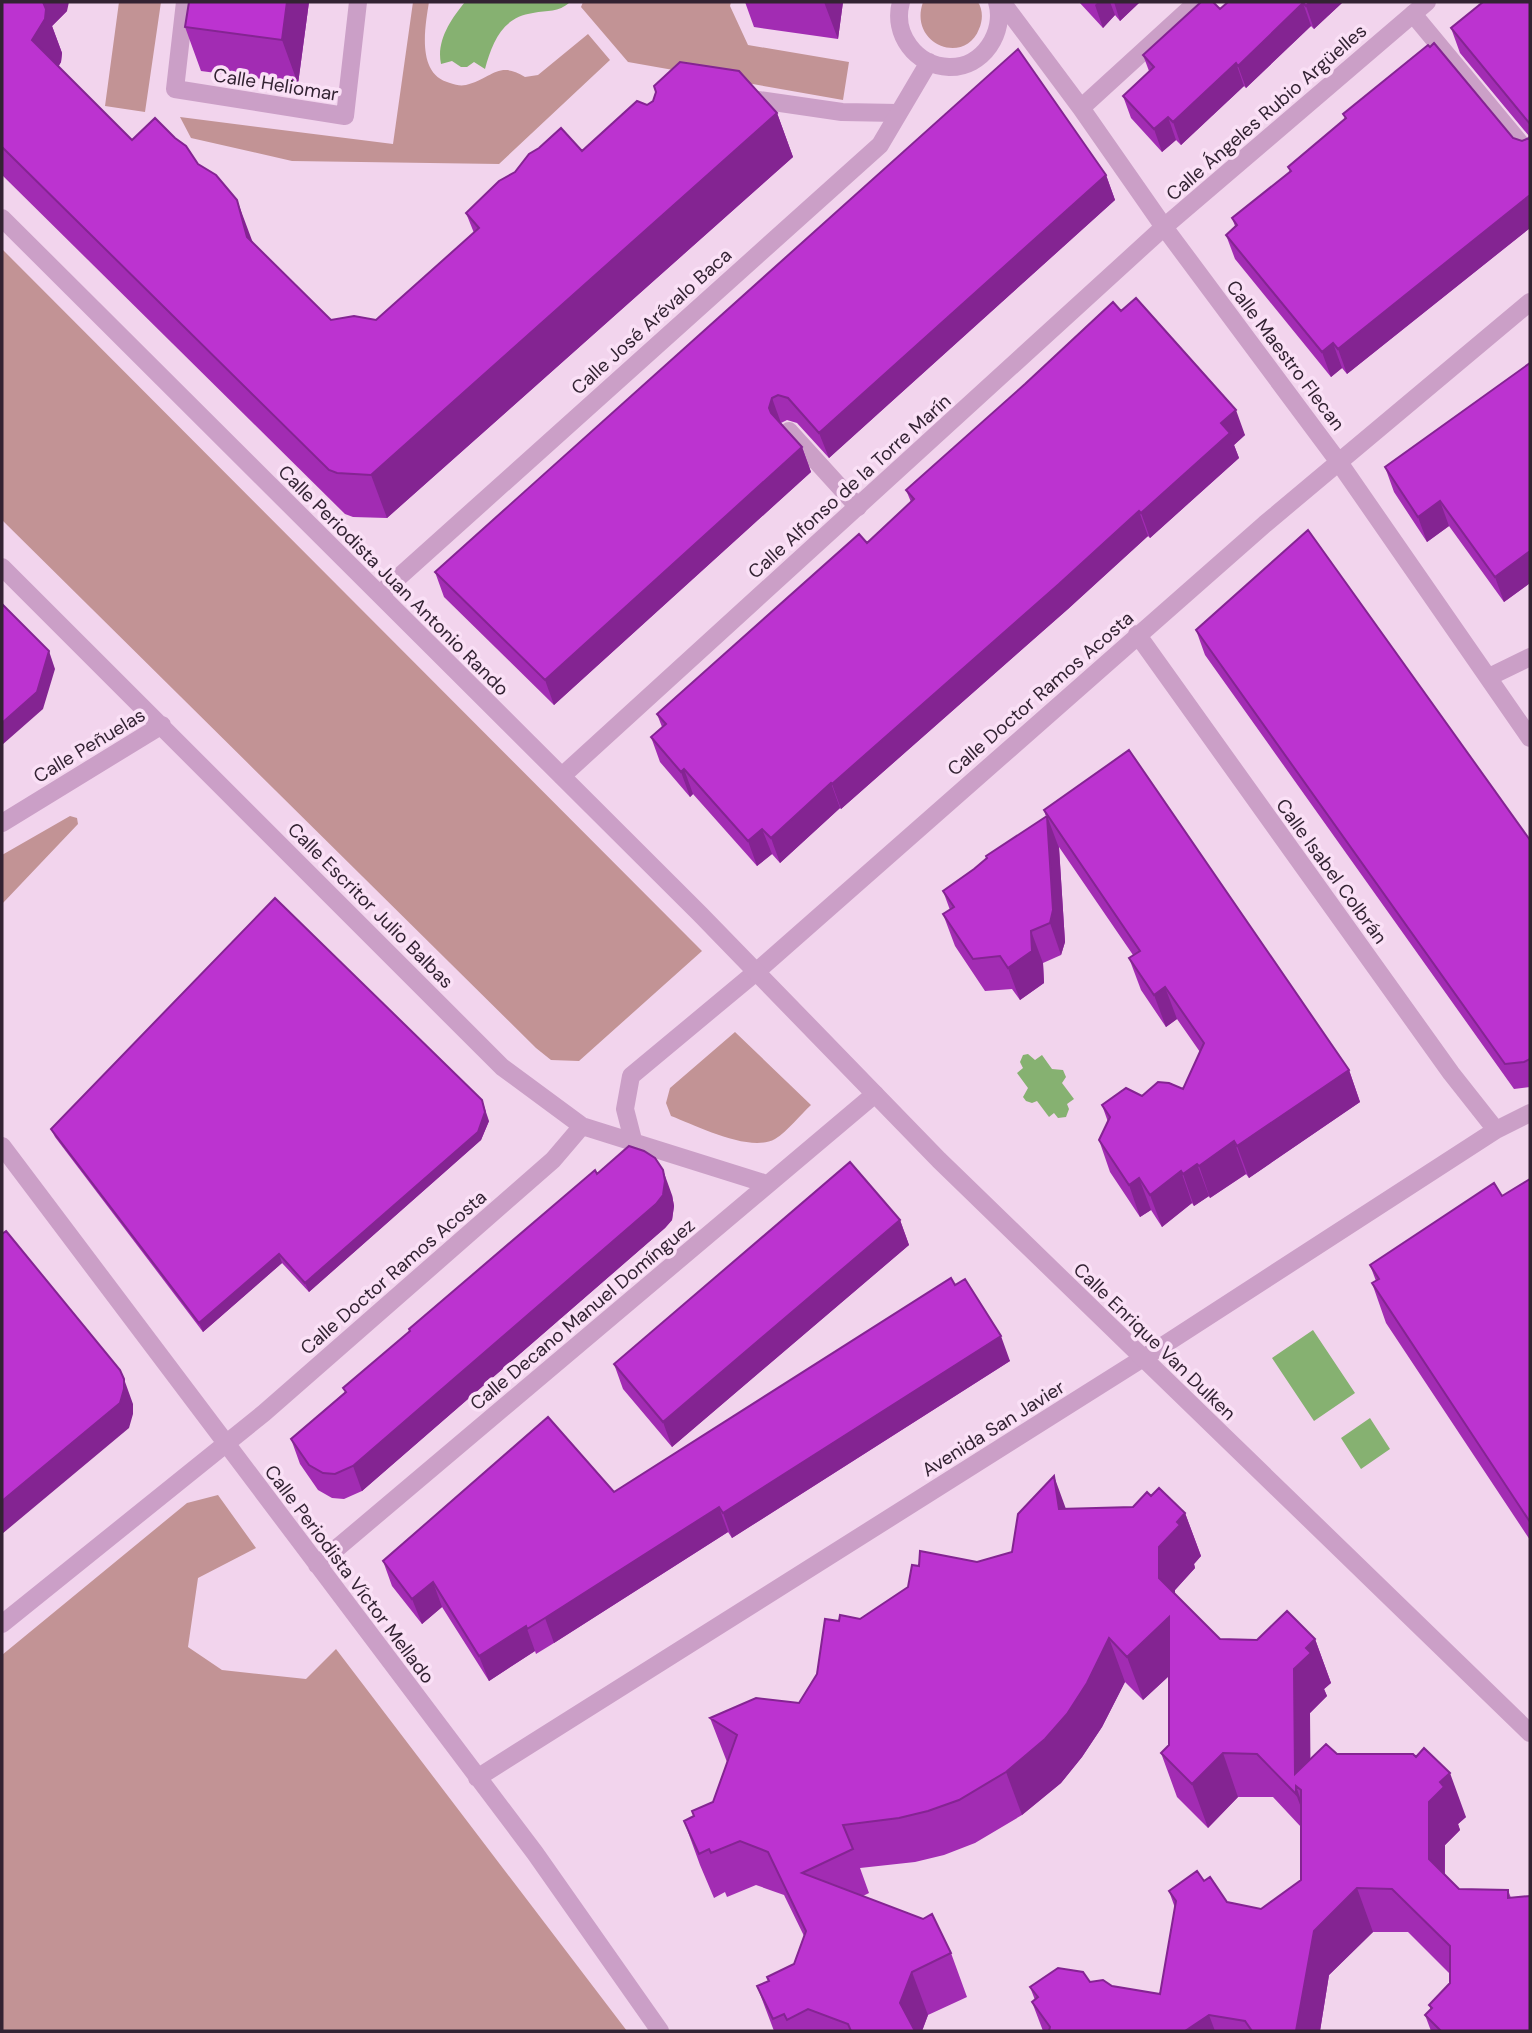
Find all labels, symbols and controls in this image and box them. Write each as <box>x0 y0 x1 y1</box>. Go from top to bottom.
street label: Calle Ángeles Rubio Argüelles <box>1161 18 1372 206</box>
street label: Calle Heliomar <box>212 62 340 107</box>
street label: Calle José Arévalo Baca <box>566 243 737 400</box>
street label: Calle Maestro Flecan <box>1221 275 1350 436</box>
street label: Calle Alfonso de la Torre Marín <box>743 388 956 584</box>
street label: Calle Periodista Juan Antonio Rando <box>273 460 514 701</box>
street label: Calle Doctor Ramos Acosta <box>942 606 1139 781</box>
street label: Calle Peñuelas <box>29 702 150 789</box>
street label: Calle Isabel Colbrán <box>1270 794 1393 949</box>
street label: Calle Escritor Julio Balbas <box>282 817 459 994</box>
street label: Calle Doctor Ramos Acosta <box>295 1185 492 1360</box>
street label: Calle Decano Manuel Domínguez <box>465 1213 700 1416</box>
street label: Calle Enrique Van Dulken <box>1068 1257 1241 1426</box>
street label: Avenida San Javier <box>917 1374 1069 1482</box>
street label: Calle Periodista Víctor Mellado <box>259 1460 440 1689</box>

